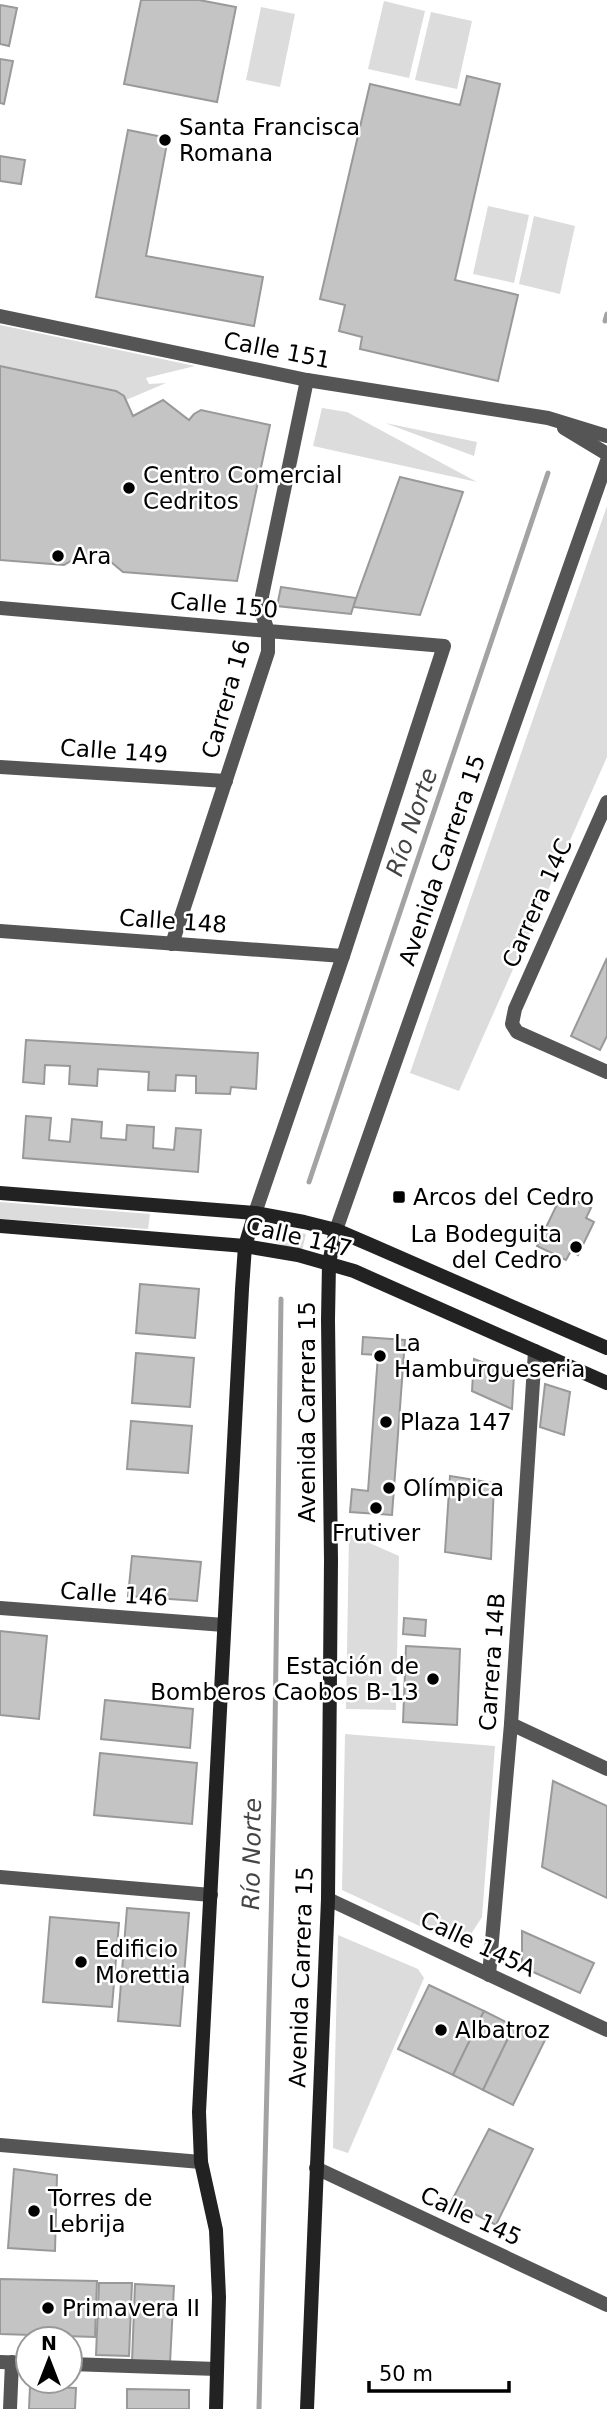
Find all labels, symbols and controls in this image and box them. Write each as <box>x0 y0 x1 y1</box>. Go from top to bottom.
place label: Santa Francisca Romana <box>179 114 360 166</box>
marker: Santa Francisca Romana <box>157 132 173 148</box>
street label: Calle 151 <box>221 327 333 373</box>
place label: Centro Comercial Cedritos <box>143 462 342 514</box>
marker: Centro Comercial Cedritos <box>121 480 137 496</box>
place label: Ara <box>72 543 111 569</box>
marker: Ara <box>50 548 66 564</box>
street label: Calle 150 <box>169 587 279 623</box>
street label: Carrera 16 <box>197 637 255 761</box>
street label: Calle 149 <box>59 734 169 768</box>
street label: Avenida Carrera 15 <box>394 751 490 969</box>
water label: Río Norte <box>380 764 444 880</box>
street label: Carrera 14C <box>497 834 577 972</box>
street label: Calle 148 <box>118 904 228 938</box>
place label: Arcos del Cedro <box>413 1184 594 1210</box>
marker: Arcos del Cedro <box>391 1189 407 1205</box>
street label: Calle 147 <box>243 1212 355 1262</box>
place label: La Bodeguita del Cedro <box>411 1221 562 1273</box>
marker: La Bodeguita del Cedro <box>568 1239 584 1255</box>
street label: Avenida Carrera 15 <box>294 1301 320 1523</box>
place label: La Hamburgueseria <box>394 1330 585 1382</box>
marker: La Hamburgueseria <box>372 1348 388 1364</box>
place label: Plaza 147 <box>400 1409 512 1435</box>
marker: Plaza 147 <box>378 1414 394 1430</box>
place label: Olímpica <box>403 1475 504 1501</box>
marker: Olímpica <box>381 1480 397 1496</box>
marker: Frutiver <box>368 1500 384 1516</box>
place label: Frutiver <box>332 1520 421 1546</box>
street label: Calle 146 <box>59 1577 169 1611</box>
street label: Carrera 14B <box>474 1592 510 1732</box>
place label: Estación de Bomberos Caobos B-13 <box>150 1653 419 1705</box>
marker: Estación de Bomberos Caobos B-13 <box>425 1671 441 1687</box>
water label: Río Norte <box>237 1798 267 1910</box>
street label: Avenida Carrera 15 <box>284 1866 318 2088</box>
street label: Calle 145A <box>416 1906 540 1982</box>
place label: Edificio Morettia <box>95 1936 191 1988</box>
marker: Edificio Morettia <box>73 1954 89 1970</box>
place label: Albatroz <box>455 2017 550 2043</box>
marker: Albatroz <box>433 2022 449 2038</box>
street label: Calle 145 <box>416 2181 526 2251</box>
place label: Torres de Lebrija <box>47 2185 152 2237</box>
marker: Torres de Lebrija <box>26 2203 42 2219</box>
place label: Primavera II <box>62 2295 200 2321</box>
marker: Primavera II <box>40 2300 56 2316</box>
north arrow <box>14 2325 84 2395</box>
text: N <box>41 2332 57 2354</box>
scale bar <box>369 2350 509 2394</box>
text: 50 m <box>379 2362 433 2386</box>

